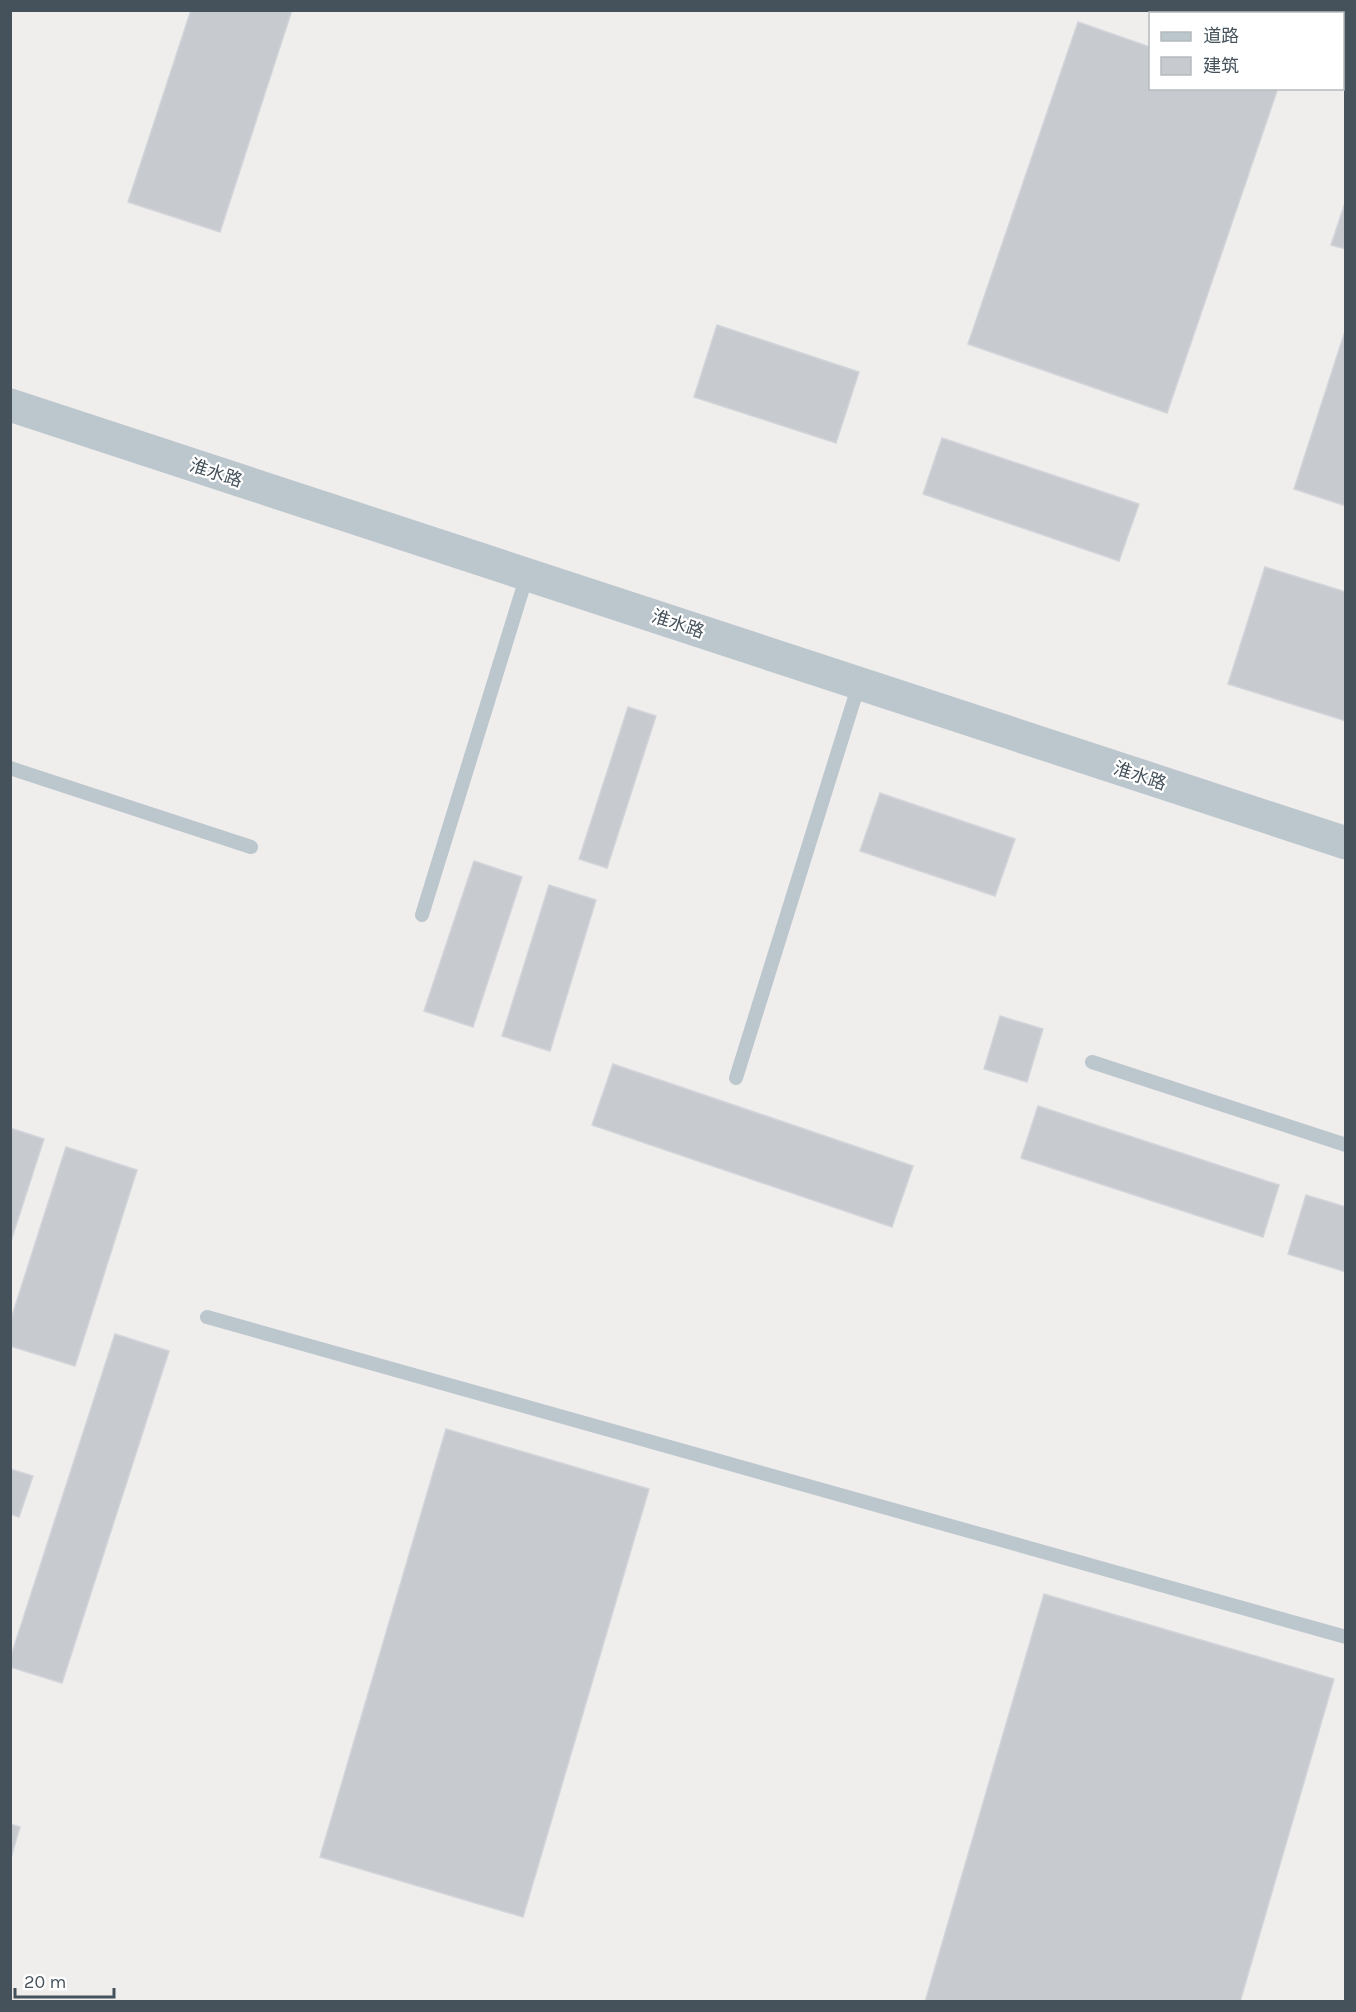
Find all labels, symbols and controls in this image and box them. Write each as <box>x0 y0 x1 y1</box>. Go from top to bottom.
legend <box>1149 12 1344 90</box>
text: 道路 <box>1203 25 1239 47</box>
text: 建筑 <box>1203 55 1239 77</box>
street label: 淮水路 <box>187 454 245 492</box>
street label: 淮水路 <box>649 605 707 643</box>
street label: 淮水路 <box>1111 757 1169 795</box>
scale bar <box>15 1961 114 1999</box>
text: 20 m <box>24 1971 66 1993</box>

